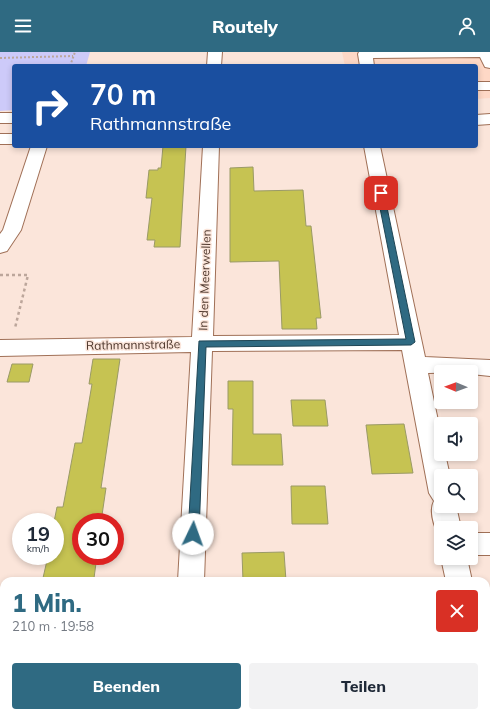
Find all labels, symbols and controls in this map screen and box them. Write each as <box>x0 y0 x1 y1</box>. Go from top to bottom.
icon: menu <box>12 15 34 37</box>
text: Routely <box>212 15 278 38</box>
icon: person <box>456 15 478 37</box>
text: 70 m <box>90 77 156 112</box>
icon: right <box>24 80 76 132</box>
text: Rathmannstraße <box>90 112 231 135</box>
pin <box>364 176 398 210</box>
icon: arrive <box>370 182 392 204</box>
street label: In den Meerwellen <box>195 229 214 331</box>
street label: Rathmannstraße <box>86 336 180 353</box>
north arrow <box>434 365 478 409</box>
map controls <box>434 365 478 565</box>
button: sound <box>434 417 478 461</box>
button: search <box>434 469 478 513</box>
speed limit sign: 30 <box>72 513 124 565</box>
position arrow <box>172 513 214 555</box>
text: 19 <box>26 521 50 546</box>
button: layers <box>434 521 478 565</box>
text: km/h <box>27 542 49 555</box>
text: 1 Min. <box>12 588 82 618</box>
button: close <box>436 590 478 632</box>
text: 210 m · 19:58 <box>12 618 94 634</box>
button: Beenden <box>12 663 241 709</box>
button: Teilen <box>249 663 478 709</box>

